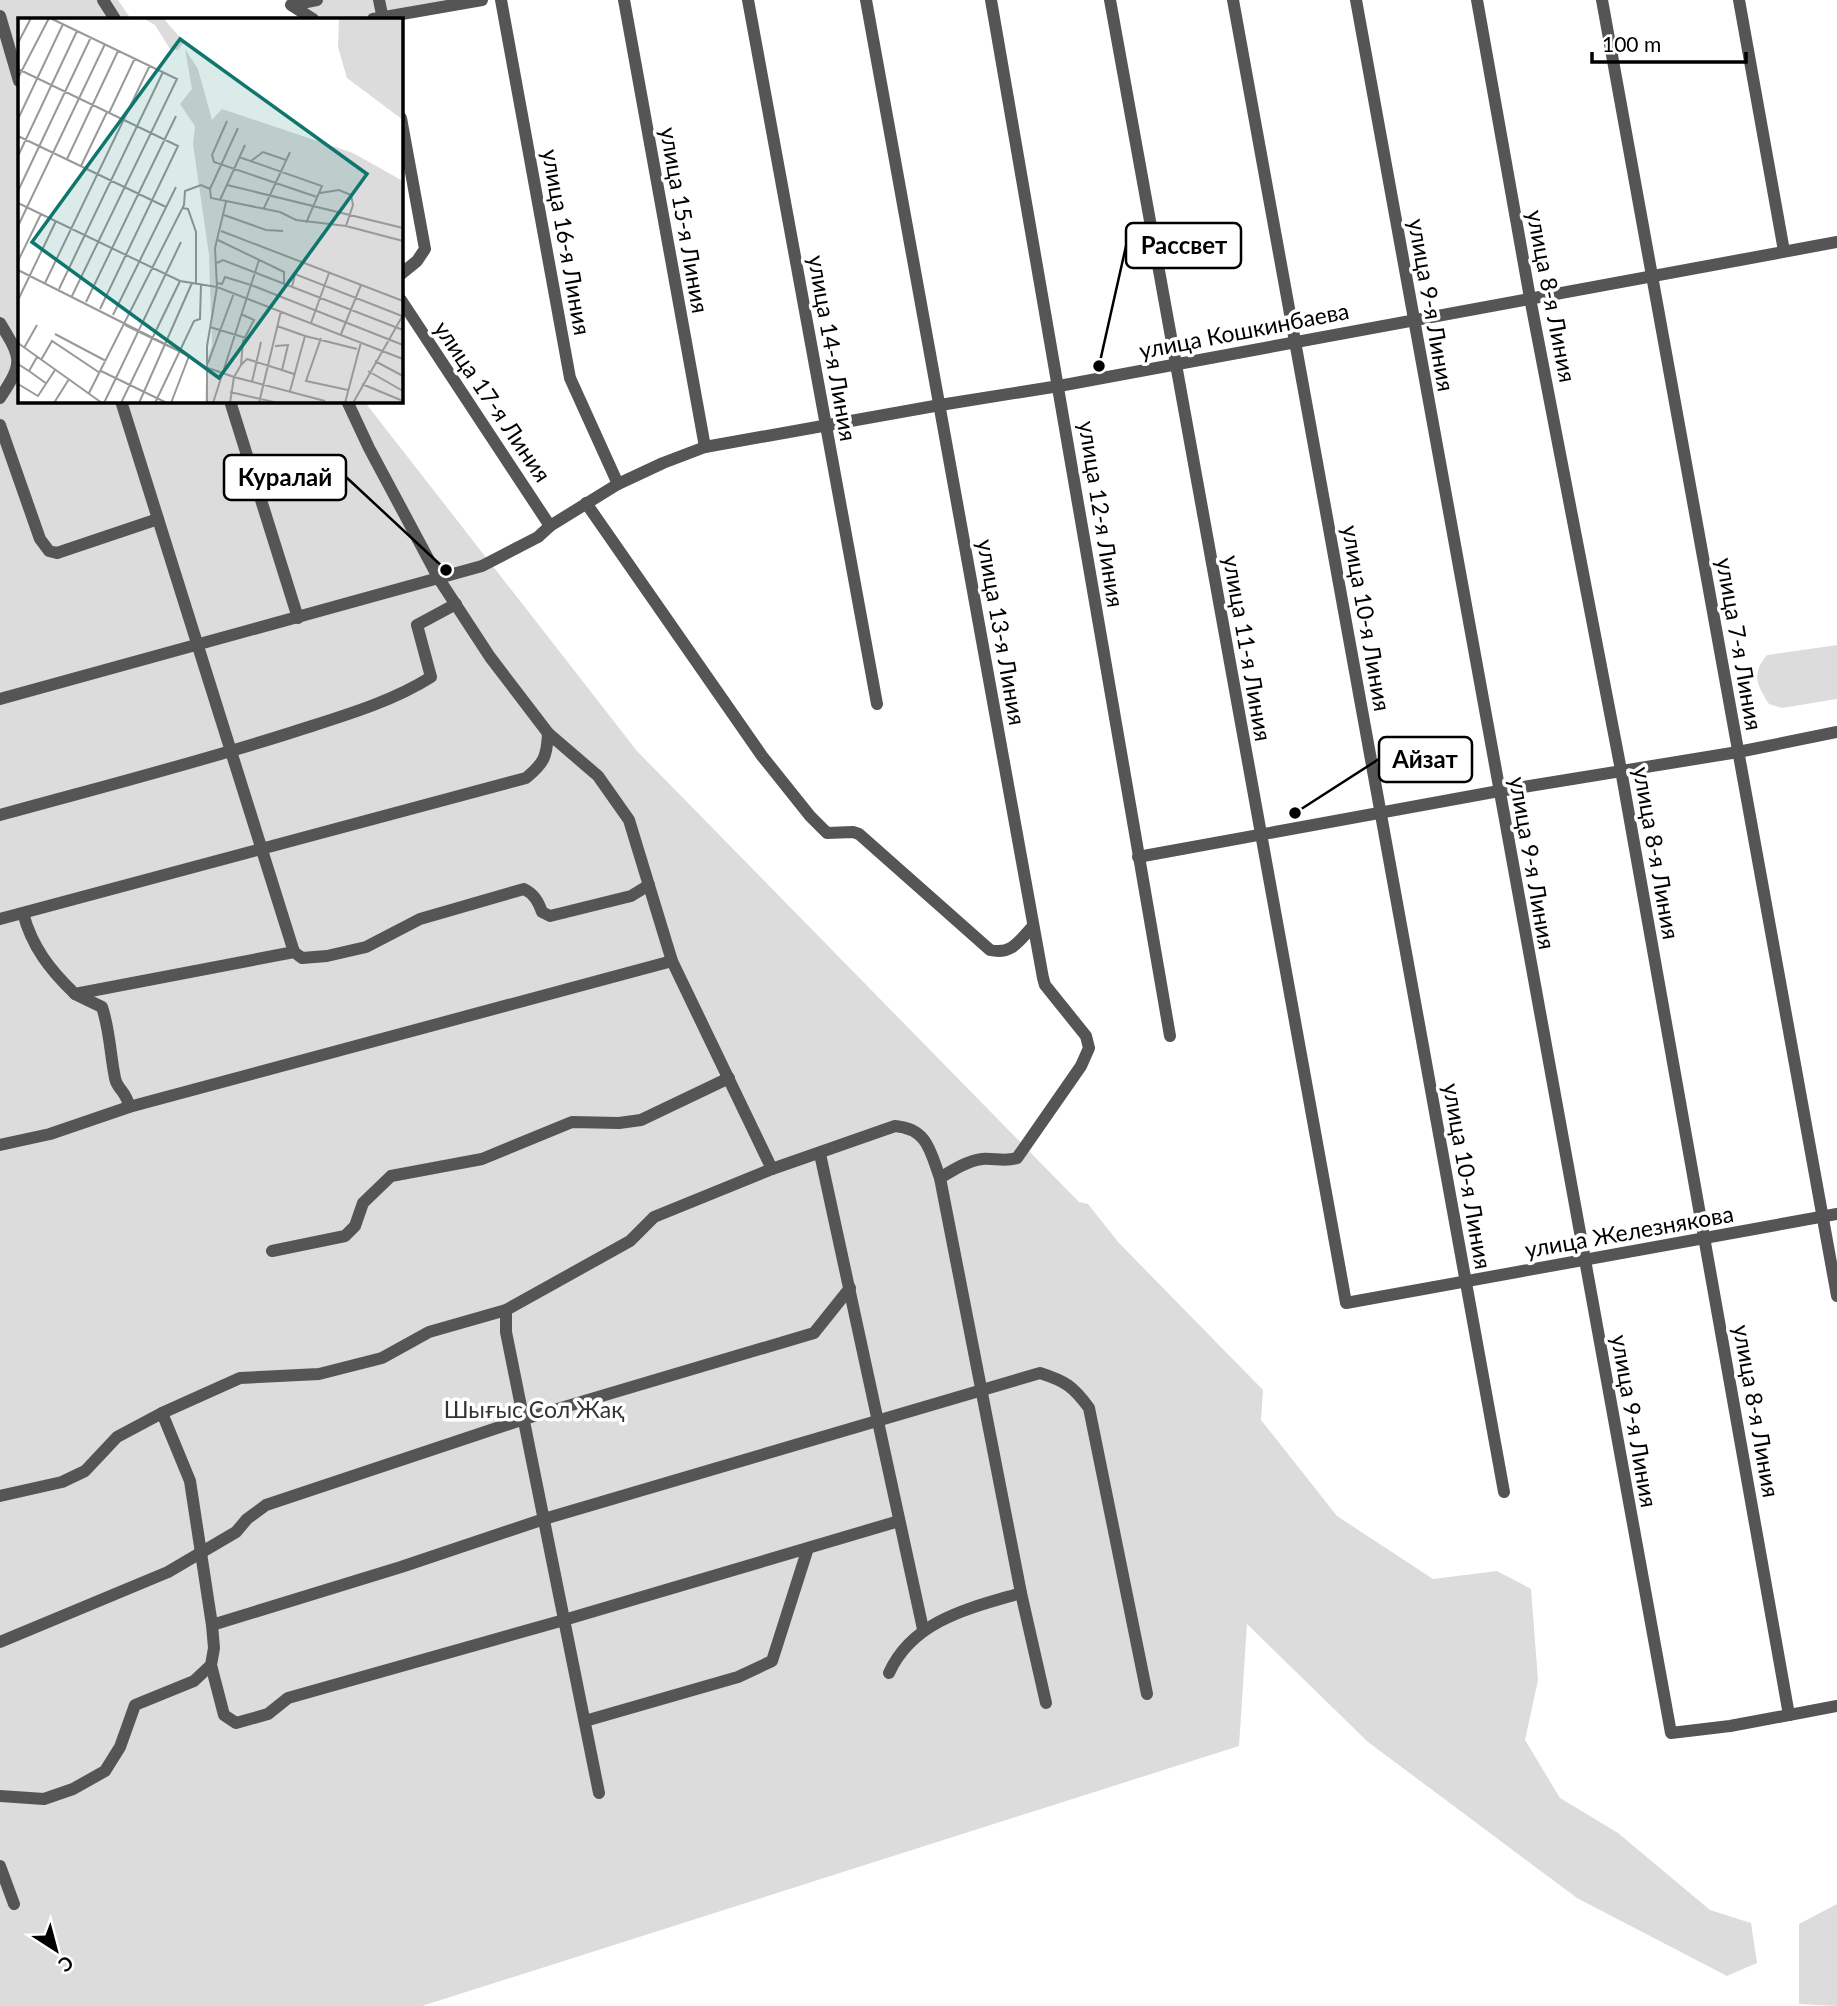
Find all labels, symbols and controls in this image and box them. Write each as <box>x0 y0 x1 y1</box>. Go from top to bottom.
inset map <box>18 18 402 402</box>
scale bar <box>1592 21 1746 65</box>
text: 100 m <box>1602 31 1661 56</box>
street label: улица 15-я Линия <box>655 125 715 315</box>
street label: улица 16-я Линия <box>537 147 597 337</box>
street label: улица 8-я Линия <box>1522 207 1582 385</box>
street label: улица 9-я Линия <box>1403 216 1461 394</box>
callout: Рассвет <box>1126 223 1241 268</box>
text: Рассвет <box>1141 230 1228 259</box>
street label: улица 14-я Линия <box>803 253 863 443</box>
street label: улица Кошкинбаева <box>1137 296 1351 364</box>
street label: улица 17-я Линия <box>429 315 557 487</box>
street label: улица 12-я Линия <box>1073 419 1131 609</box>
callout: Куралай <box>224 455 346 500</box>
text: Куралай <box>238 462 332 491</box>
street label: улица 10-я Линия <box>1337 523 1397 713</box>
street label: улица 13-я Линия <box>972 537 1032 727</box>
street label: улица 11-я Линия <box>1218 553 1278 743</box>
street label: улица 7-я Линия <box>1711 555 1769 733</box>
callout: Айзат <box>1379 737 1472 782</box>
text: Айзат <box>1391 744 1459 773</box>
street label: улица 8-я Линия <box>1628 764 1686 942</box>
street label: улица 9-я Линия <box>1504 774 1562 952</box>
street label: улица 10-я Линия <box>1438 1081 1498 1271</box>
street label: улица Железнякова <box>1522 1199 1736 1263</box>
street label: улица 8-я Линия <box>1728 1322 1786 1500</box>
street label: улица 9-я Линия <box>1606 1332 1664 1510</box>
park label: Шығыс Сол Жақ <box>444 1395 624 1423</box>
north arrow <box>21 1915 91 1985</box>
text: С <box>54 1951 78 1977</box>

